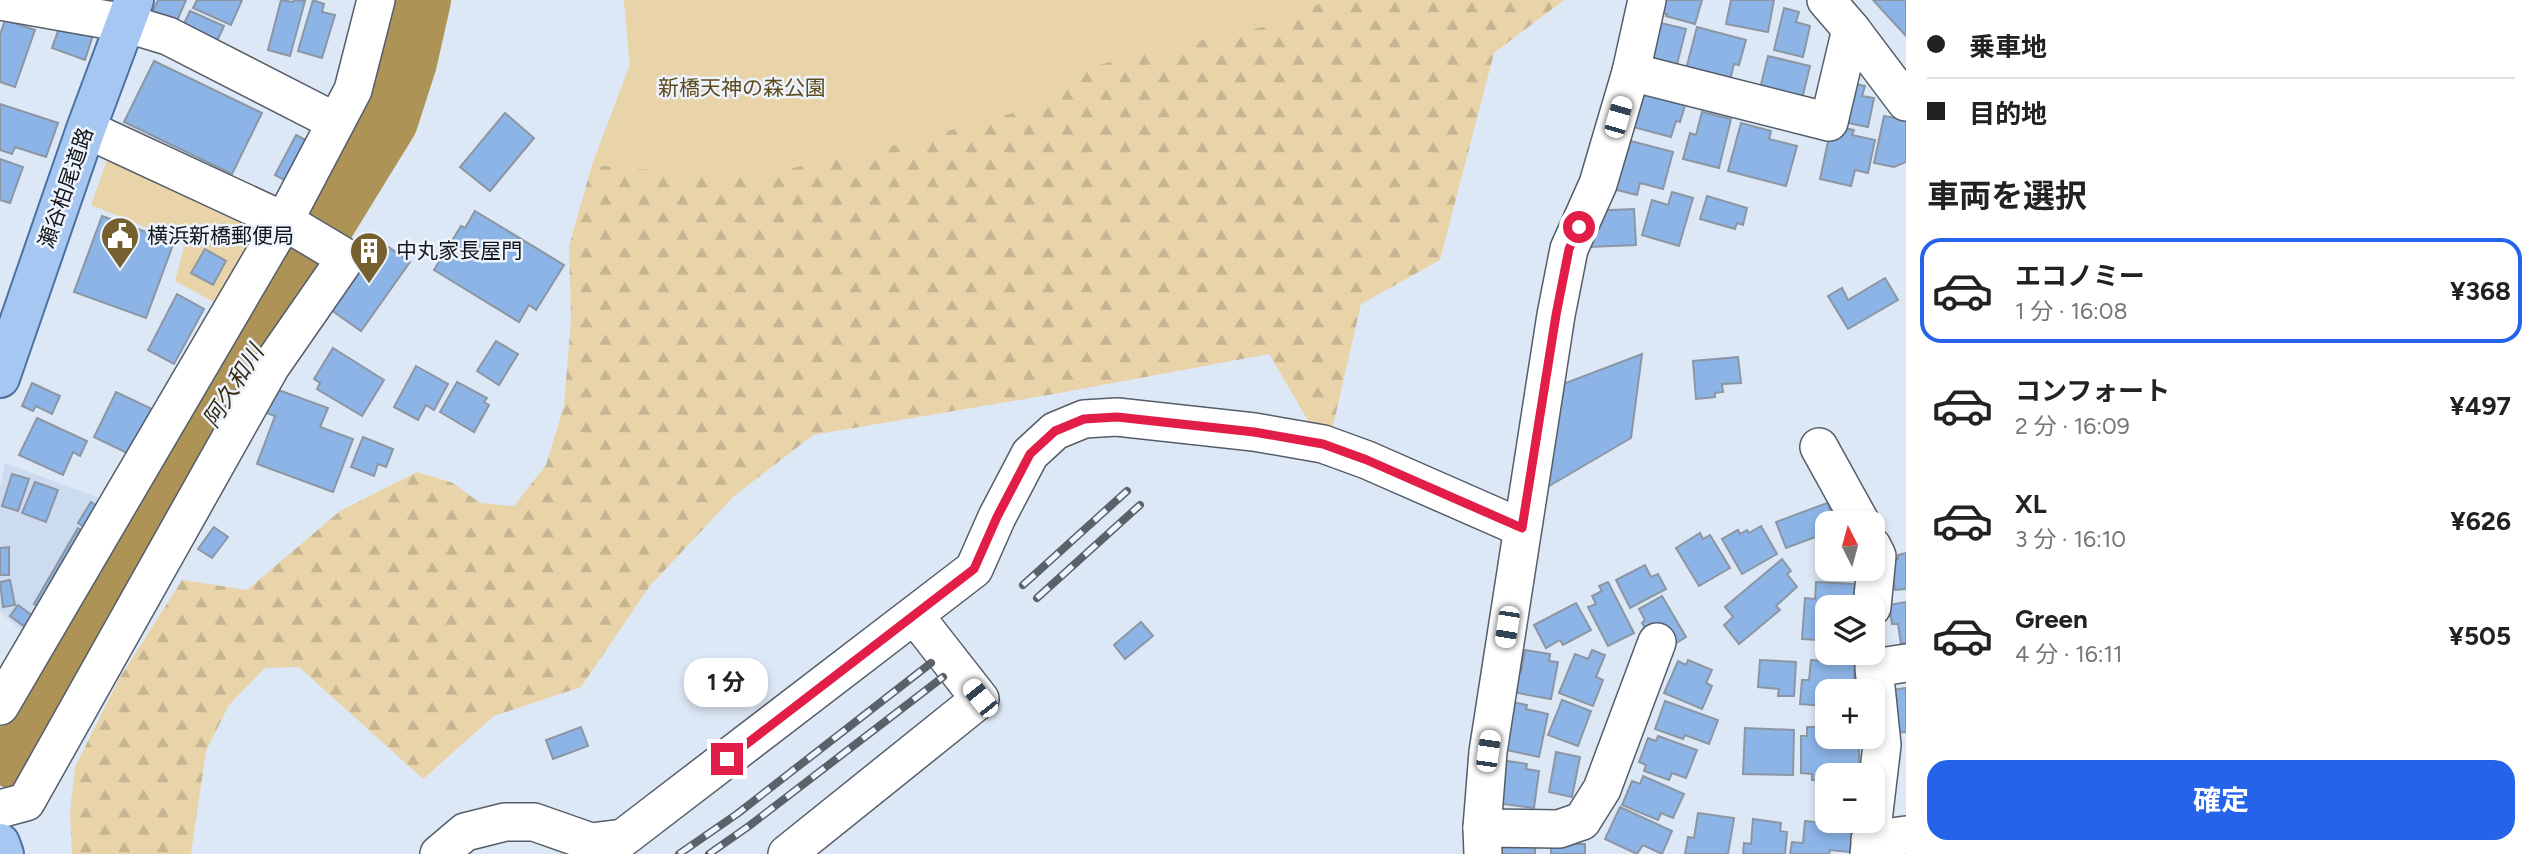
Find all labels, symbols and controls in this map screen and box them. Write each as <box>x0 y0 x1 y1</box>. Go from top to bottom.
text: 乗車地 <box>1969 31 2047 63</box>
park label: 新橋天神の森公園 <box>658 75 826 100</box>
car <box>1603 94 1634 140</box>
text: 目的地 <box>1969 98 2047 130</box>
street label: 瀬谷柏尾道路 <box>33 124 98 251</box>
text: 車両を選択 <box>1927 177 2087 215</box>
route start <box>1563 211 1595 243</box>
public building icon: 横浜新橋郵便局 <box>99 215 141 270</box>
place label: 横浜新橋郵便局 <box>147 223 294 248</box>
building icon: 中丸家長屋門 <box>348 230 390 285</box>
place label: 中丸家長屋門 <box>396 238 522 263</box>
icon: car <box>1931 259 1994 322</box>
text: エコノミー <box>2015 260 2145 292</box>
text: ¥368 <box>2450 275 2511 307</box>
text: 1 分 · 16:08 <box>2015 297 2128 325</box>
water label: 阿久和川 <box>197 337 271 432</box>
icon: car <box>1931 374 1994 437</box>
text: コンフォート <box>2015 375 2170 407</box>
text: ¥497 <box>2450 390 2511 422</box>
text: 2 分 · 16:09 <box>2015 412 2130 440</box>
text: XL <box>2015 488 2047 520</box>
icon: car <box>1931 489 1994 552</box>
text: ¥626 <box>2450 505 2511 537</box>
north arrow <box>1815 511 1885 581</box>
map controls <box>1815 511 1885 833</box>
text: 3 分 · 16:10 <box>2015 525 2126 553</box>
button: layers <box>1815 595 1885 665</box>
text: Green <box>2015 603 2088 635</box>
icon: car <box>1931 604 1994 667</box>
car <box>1494 605 1521 649</box>
text: ¥505 <box>2448 620 2511 652</box>
text: 4 分 · 16:11 <box>2015 640 2123 668</box>
callout: 1 分 <box>685 658 769 706</box>
text: 1 分 <box>707 668 745 696</box>
car <box>959 675 1002 721</box>
button: + <box>1815 679 1885 749</box>
car <box>1475 729 1502 773</box>
route end <box>711 743 743 775</box>
button: 確定 <box>1927 760 2515 840</box>
button: − <box>1815 763 1885 833</box>

